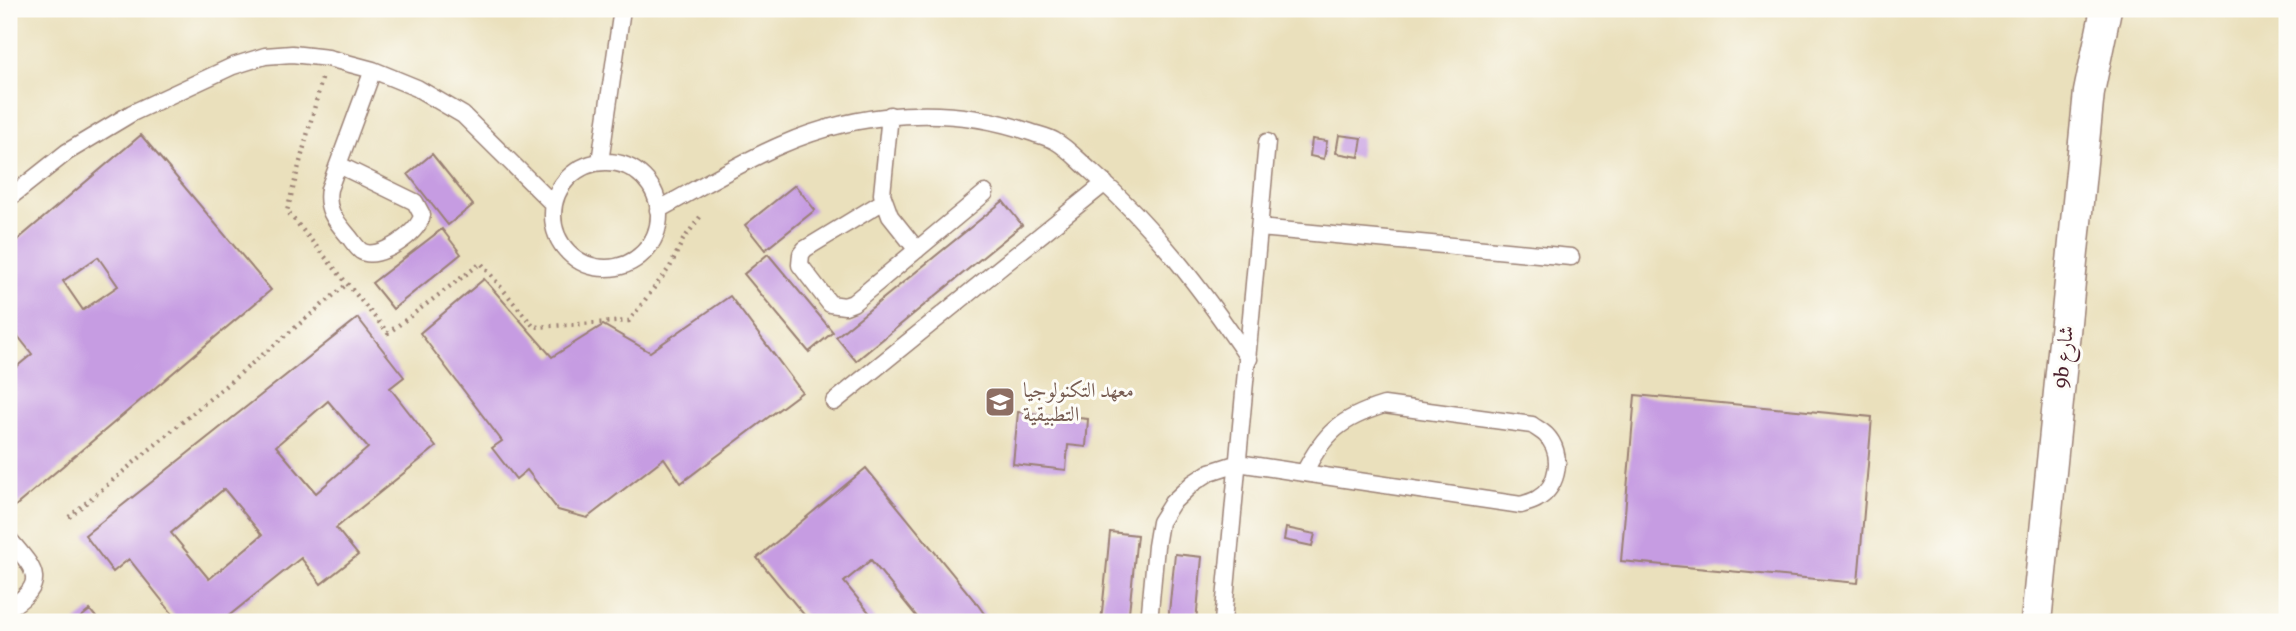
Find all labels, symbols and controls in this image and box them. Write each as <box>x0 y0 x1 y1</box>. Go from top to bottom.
street label: 9b شارع <box>2047 324 2084 390</box>
place label: معهد التكنولوجيا التطبيقية <box>1023 377 1134 430</box>
school or university icon: معهد التكنولوجيا التطبيقية <box>983 385 1017 419</box>

